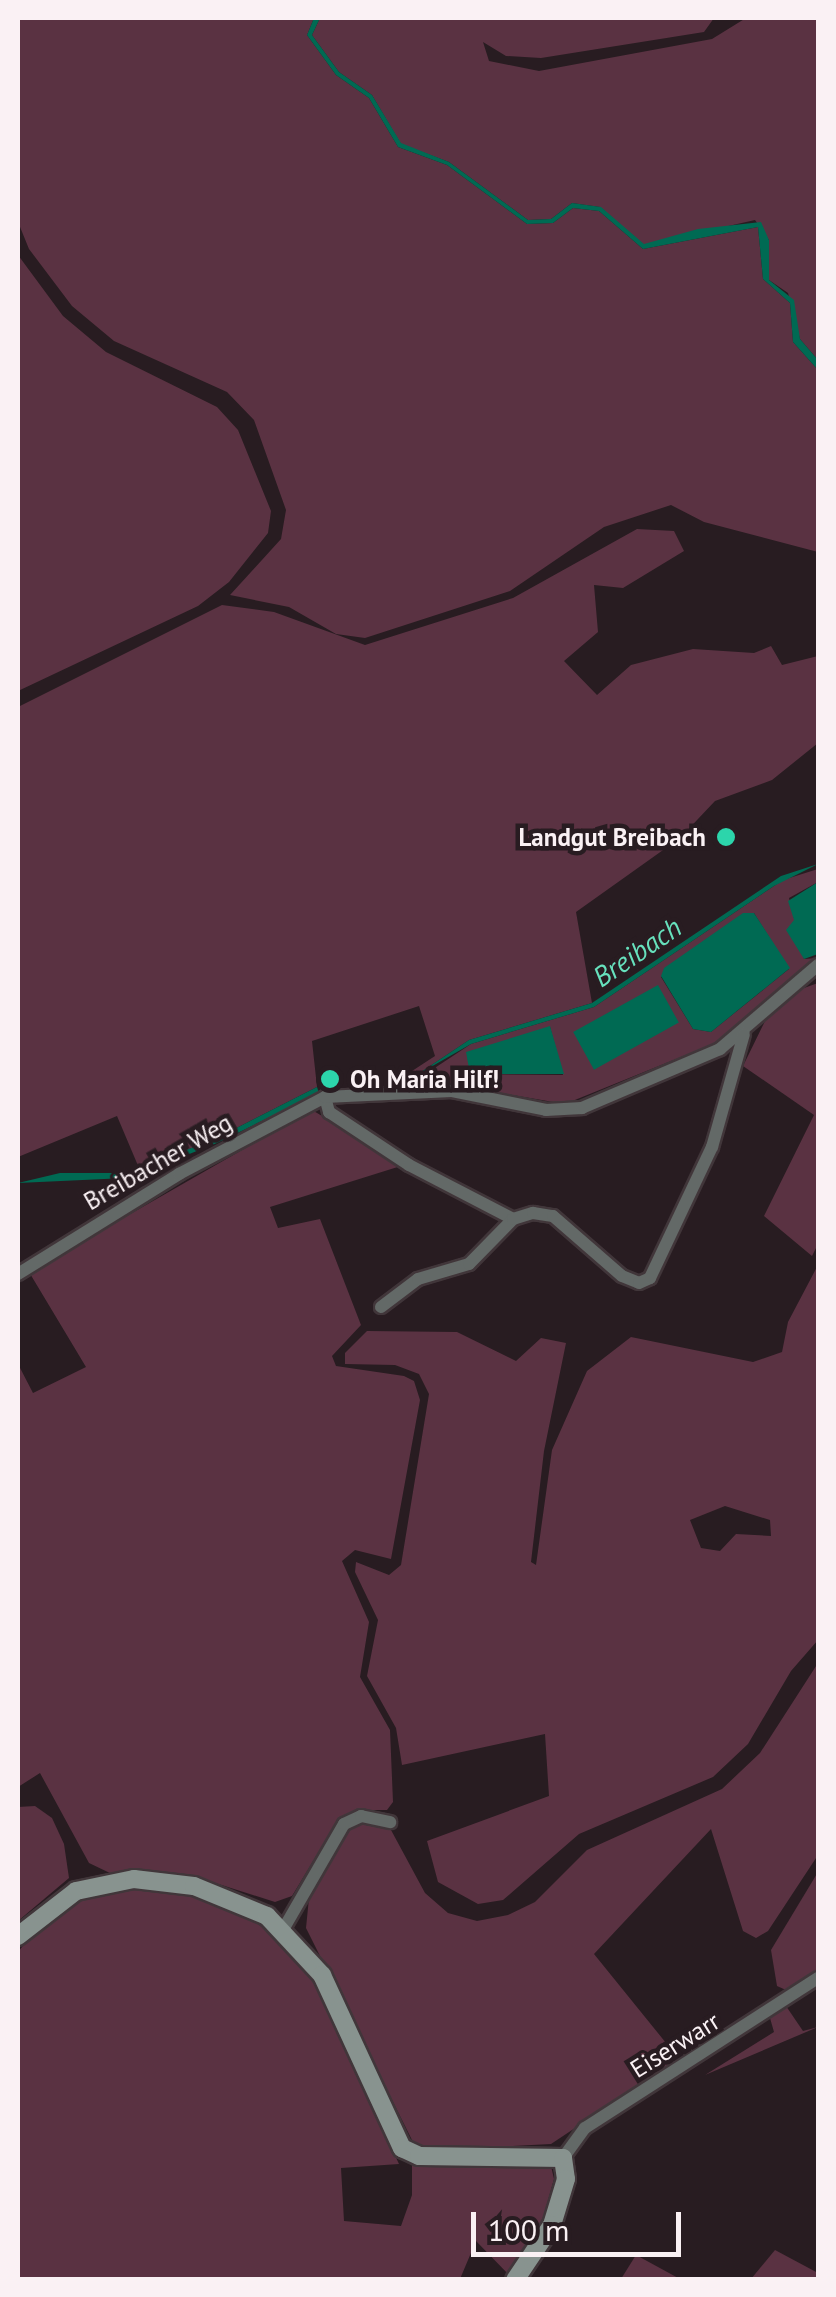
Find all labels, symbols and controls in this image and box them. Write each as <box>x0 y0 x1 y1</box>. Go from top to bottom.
place label: Landgut Breibach <box>519 822 706 852</box>
marker: Landgut Breibach <box>715 826 737 848</box>
water label: Breibach <box>586 910 688 994</box>
place label: Oh Maria Hilf! <box>350 1064 499 1094</box>
marker: Oh Maria Hilf! <box>319 1068 341 1090</box>
street label: Breibacher Weg <box>78 1107 238 1217</box>
street label: Eiserwarr <box>625 2006 725 2084</box>
scale bar <box>476 2192 686 2254</box>
text: 100 m <box>488 2210 569 2249</box>

